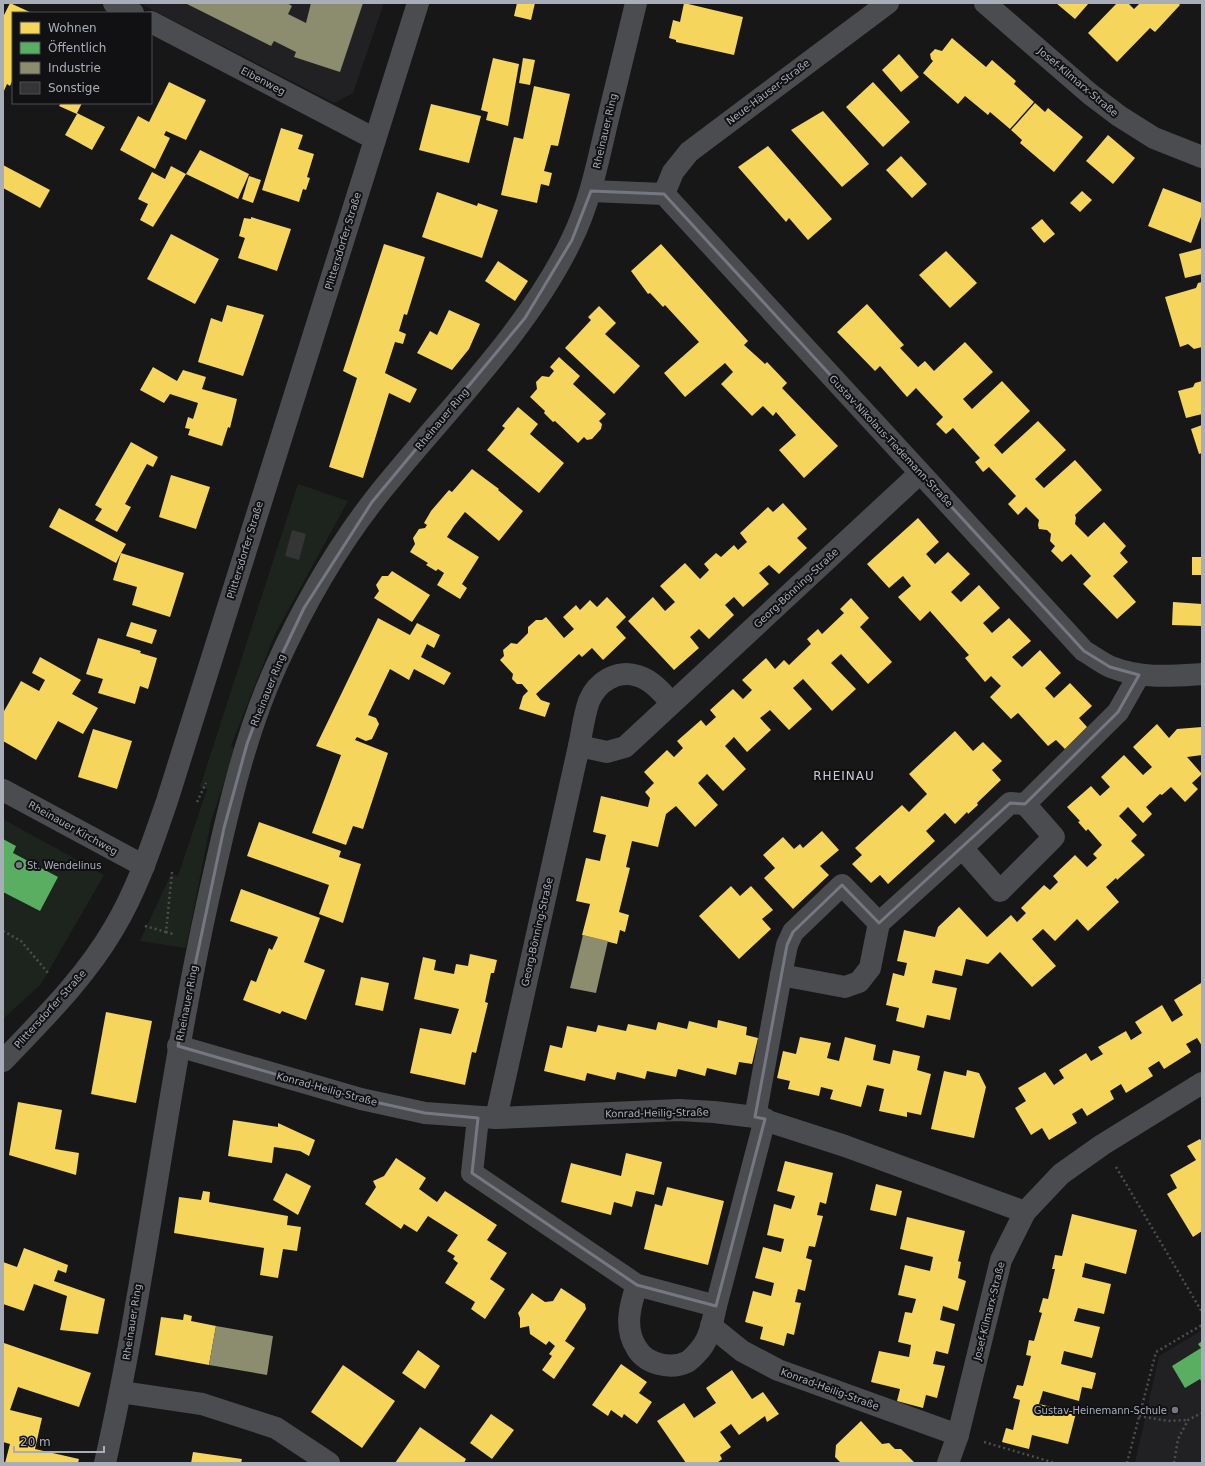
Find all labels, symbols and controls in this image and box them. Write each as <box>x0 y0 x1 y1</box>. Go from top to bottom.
legend <box>12 12 152 104</box>
text: Wohnen <box>48 21 97 35</box>
text: Öffentlich <box>48 39 106 55</box>
street label: Josef-Kilmarx-Straße <box>1035 45 1120 119</box>
street label: Neue-Häuser-Straße <box>724 57 812 127</box>
text: Industrie <box>48 61 101 75</box>
street label: Eibenweg <box>239 65 287 97</box>
text: Sonstige <box>48 81 100 95</box>
street label: Rheinauer Ring <box>591 92 619 170</box>
street label: Plittersdorfer Straße <box>323 191 363 291</box>
street label: Gustav-Nikolaus-Tiedemann-Straße <box>827 373 955 509</box>
street label: Rheinauer Ring <box>413 386 471 452</box>
street label: Plittersdorfer Straße <box>225 500 265 600</box>
street label: Georg-Bönning-Straße <box>752 546 840 630</box>
street label: Rheinauer Ring <box>249 652 287 728</box>
district label: RHEINAU <box>813 769 875 783</box>
street label: Rheinauer Kirchweg <box>27 799 119 857</box>
marker: St. Wendelinus <box>14 860 24 870</box>
place label: St. Wendelinus <box>27 860 101 871</box>
street label: Georg-Bönning-Straße <box>519 877 555 987</box>
street label: Rheinauer Ring <box>174 964 200 1042</box>
street label: Plittersdorfer Straße <box>12 968 88 1050</box>
street label: Konrad-Heilig-Straße <box>276 1070 378 1108</box>
street label: Konrad-Heilig-Straße <box>605 1107 709 1119</box>
street label: Josef-Kilmarx-Straße <box>971 1261 1007 1362</box>
street label: Rheinauer Ring <box>121 1283 143 1361</box>
street label: Konrad-Heilig-Straße <box>779 1366 881 1412</box>
place label: Gustav-Heinemann-Schule <box>1034 1405 1167 1416</box>
marker: Gustav-Heinemann-Schule <box>1170 1405 1180 1415</box>
scale bar <box>14 1428 104 1454</box>
text: 20 m <box>20 1435 51 1449</box>

